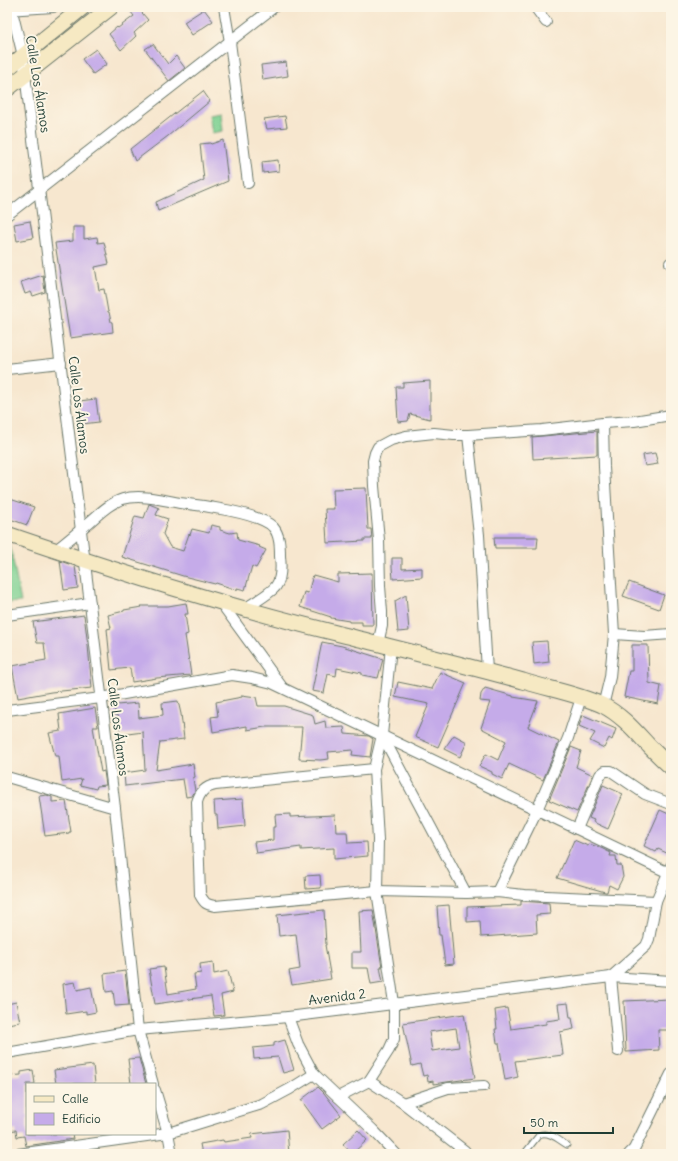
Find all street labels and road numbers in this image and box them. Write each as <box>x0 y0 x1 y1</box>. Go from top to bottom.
street label: Calle Los Álamos <box>22 34 55 134</box>
street label: Calle Los Álamos <box>65 355 94 455</box>
street label: Calle Los Álamos <box>104 677 133 777</box>
street label: Avenida 2 <box>308 985 366 1009</box>

